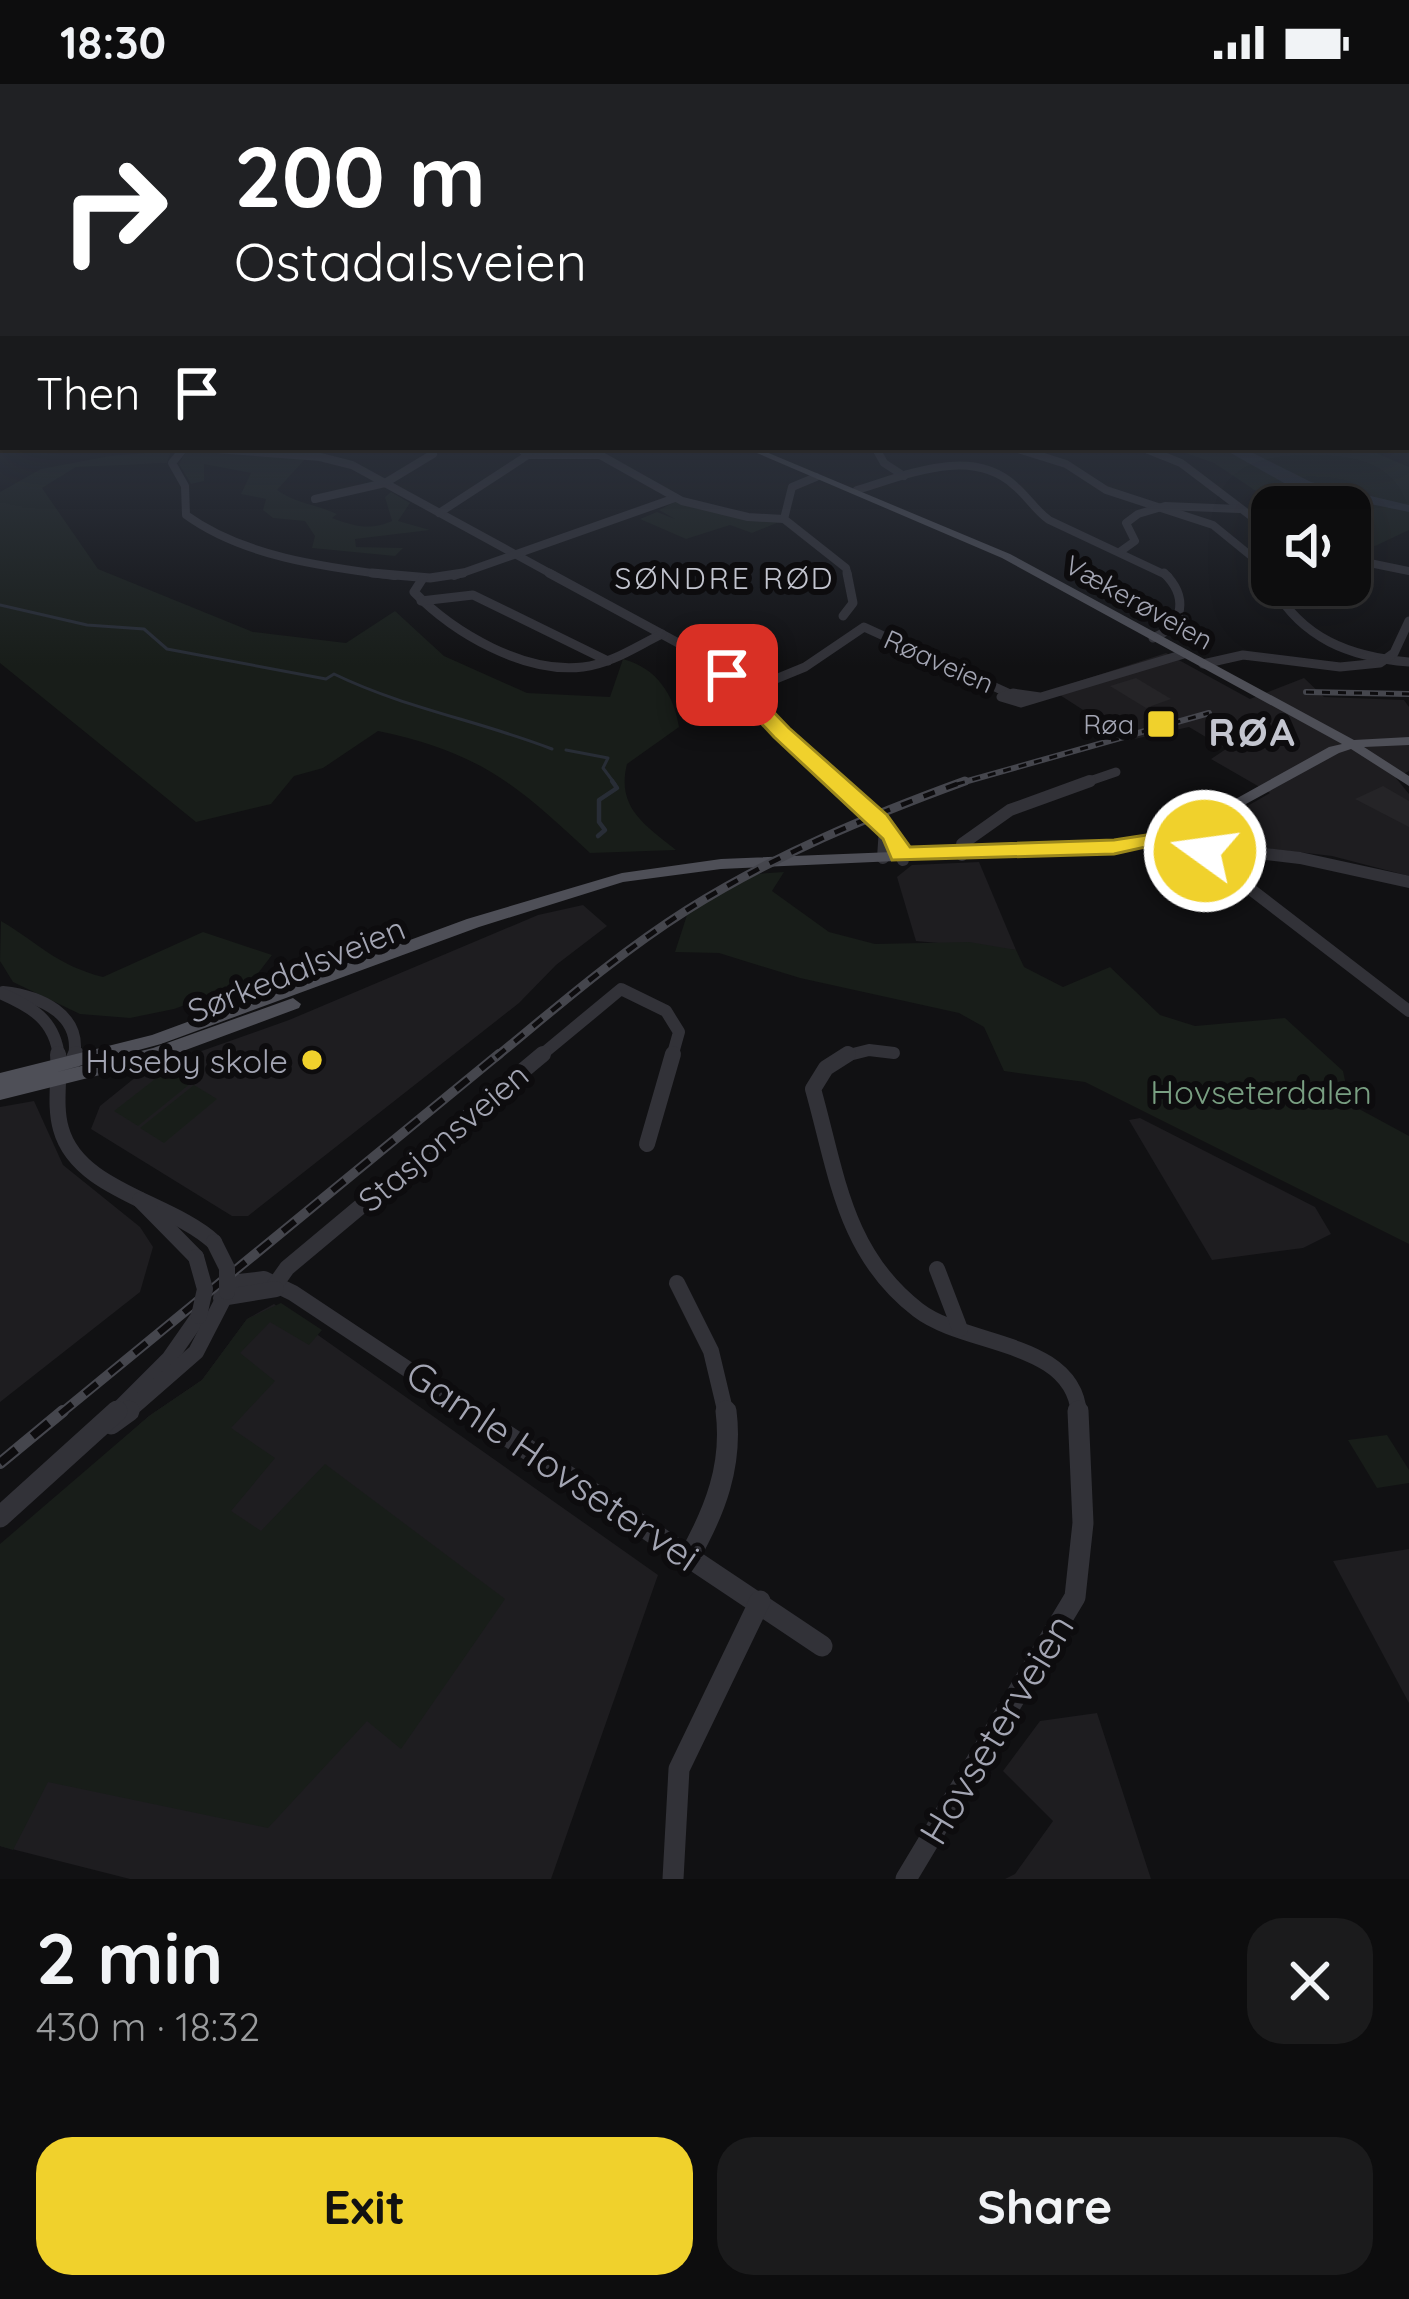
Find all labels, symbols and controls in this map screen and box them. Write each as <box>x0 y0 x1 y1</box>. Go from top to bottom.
text: 18:30 <box>60 14 166 70</box>
text: 200 m <box>234 123 486 228</box>
icon: right <box>36 132 192 288</box>
text: Ostadalsveien <box>234 227 587 295</box>
icon: arrive <box>164 360 230 426</box>
text: Then <box>36 365 140 421</box>
map controls <box>1251 486 1371 606</box>
button: sound <box>1251 486 1371 606</box>
street label: Vækerøveien <box>1059 547 1219 657</box>
district label: SØNDRE RØD <box>615 559 835 597</box>
street label: Røaveien <box>879 622 999 700</box>
pin <box>676 624 778 726</box>
icon: arrive <box>694 642 760 708</box>
place label: Røa <box>1083 707 1134 741</box>
district label: RØA <box>1208 707 1298 756</box>
marker: Røa <box>1145 708 1177 740</box>
position arrow <box>1142 788 1268 914</box>
street label: Sørkedalsveien <box>181 907 411 1031</box>
place label: Huseby skole <box>85 1040 288 1081</box>
marker: Huseby skole <box>299 1047 325 1073</box>
street label: Stasjonsveien <box>350 1054 536 1220</box>
park label: Hovseterdalen <box>1150 1071 1372 1112</box>
street label: Gamle Hovsetervei <box>397 1349 709 1581</box>
street label: Hovseterveien <box>908 1605 1084 1853</box>
text: 2 min <box>36 1912 223 2002</box>
button: close <box>1247 1918 1373 2044</box>
text: 430 m · 18:32 <box>36 2002 260 2051</box>
button: Exit <box>36 2137 693 2275</box>
button: Share <box>717 2137 1373 2275</box>

